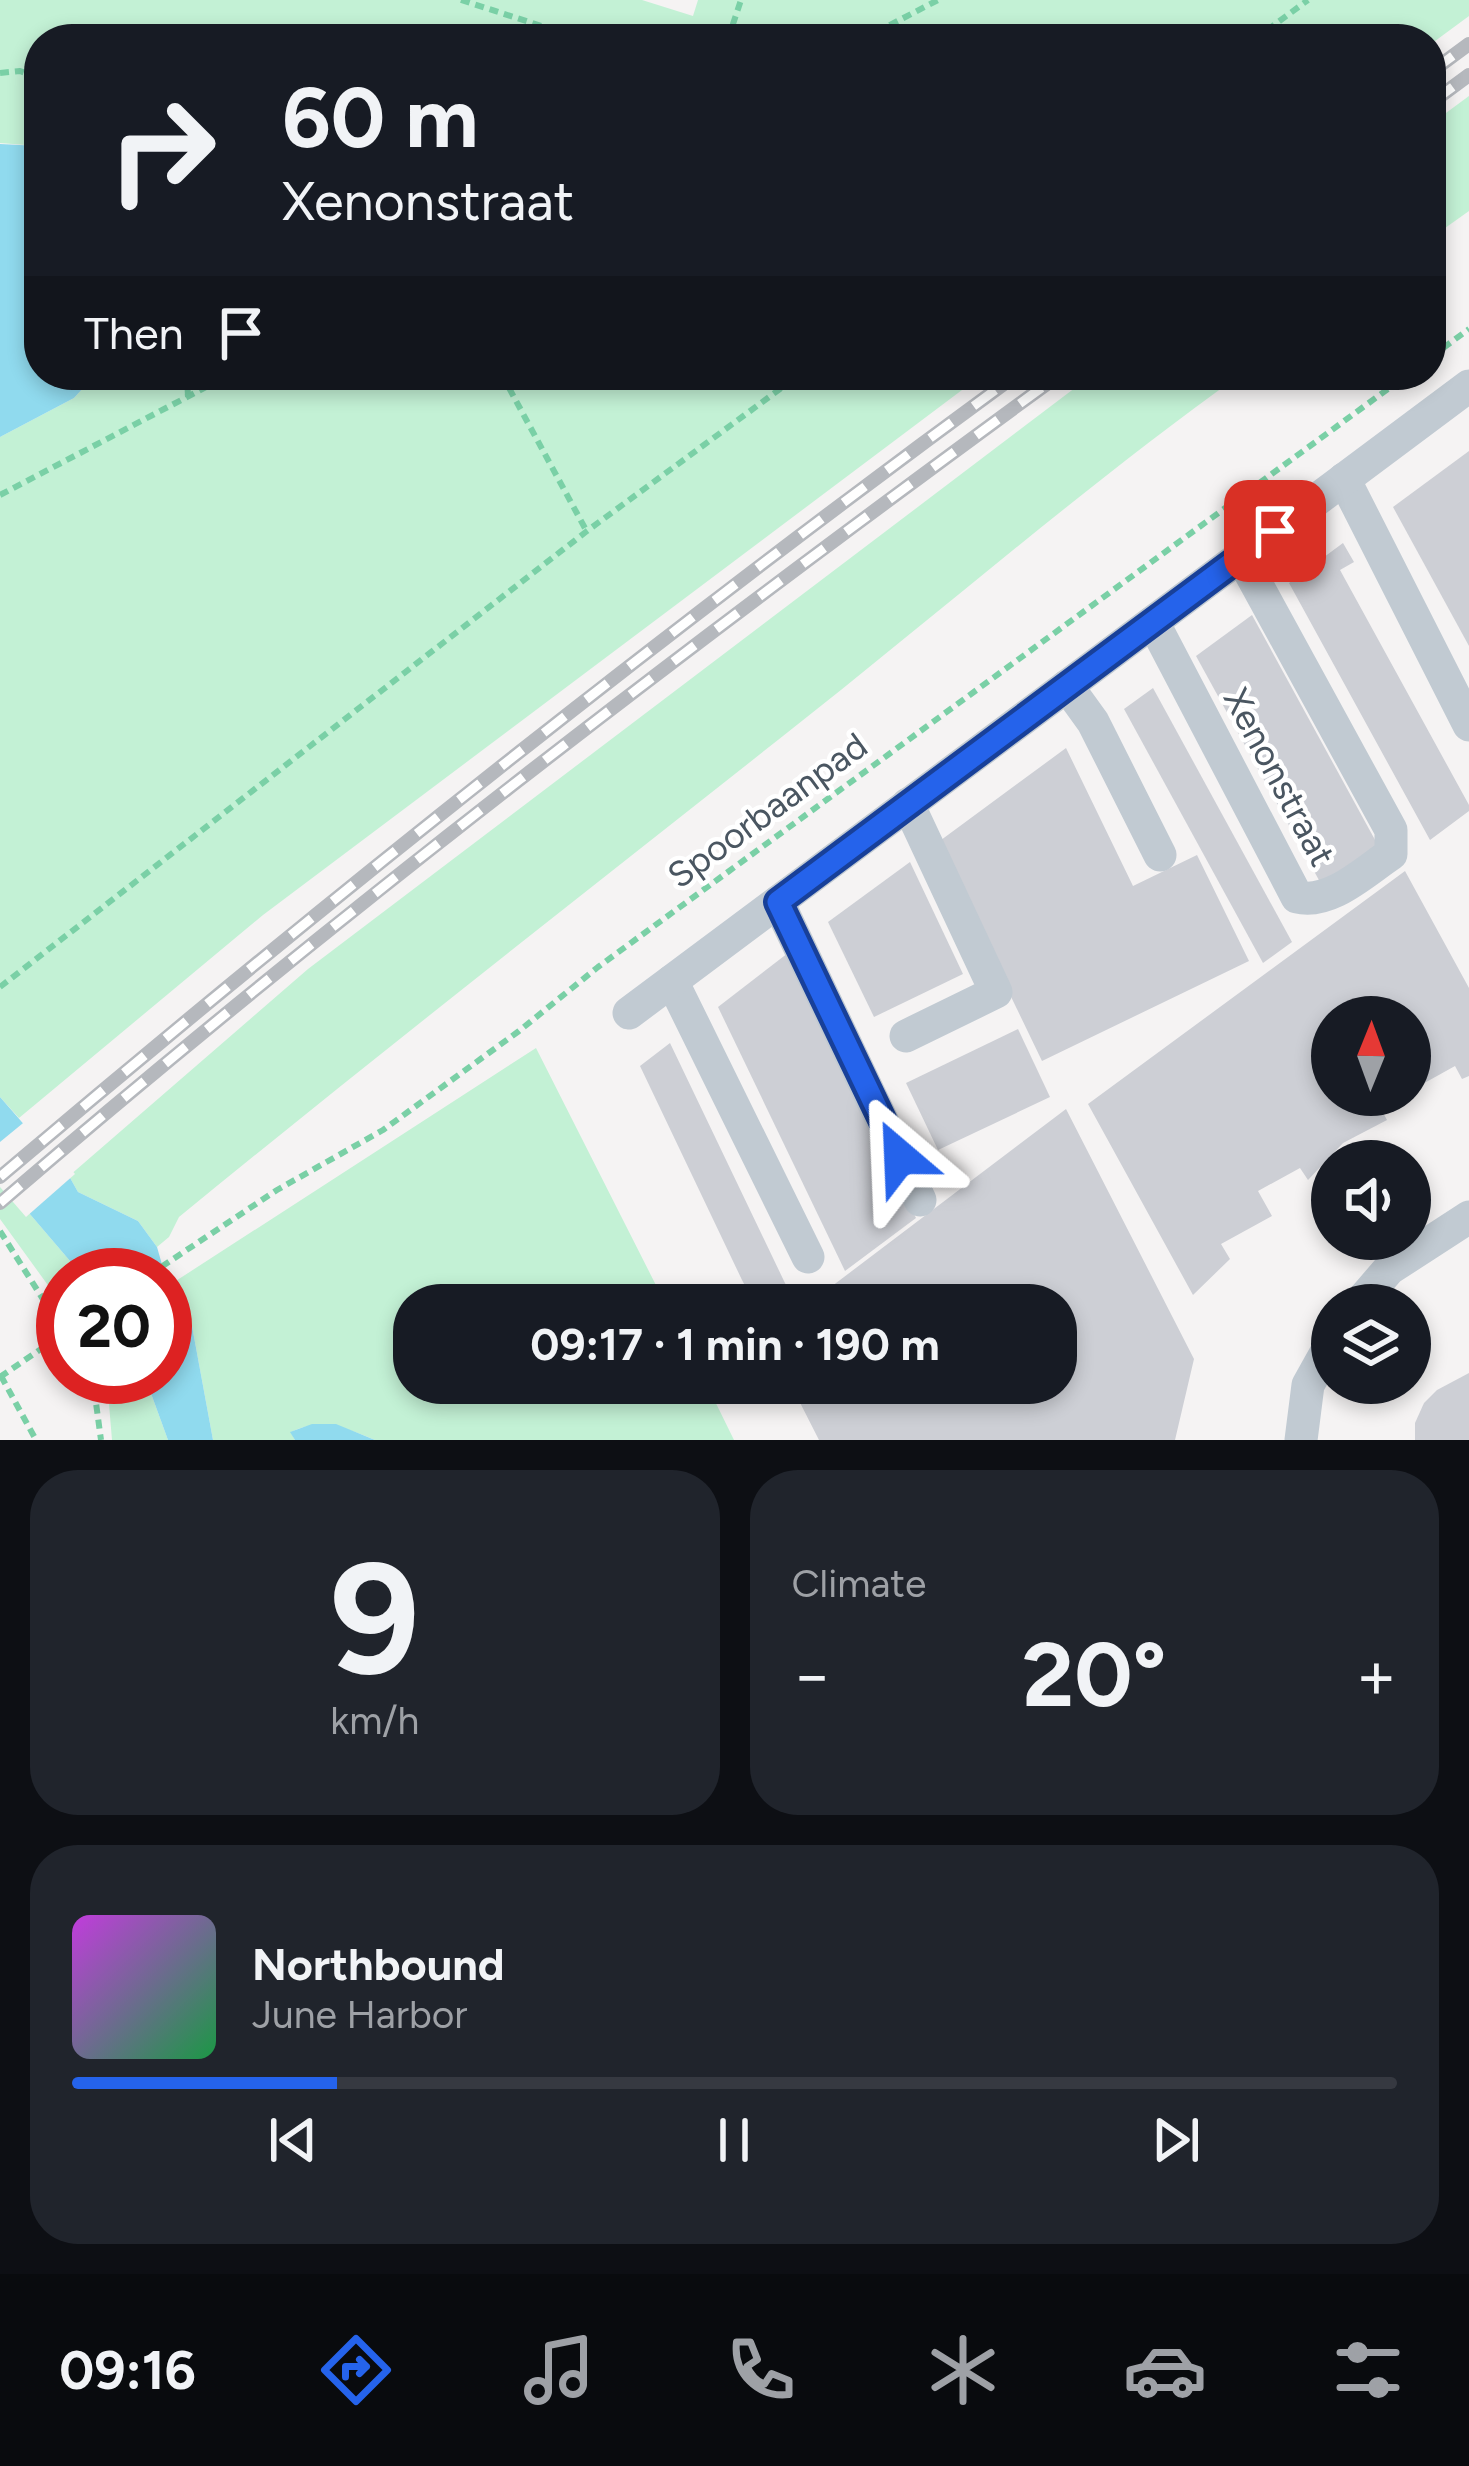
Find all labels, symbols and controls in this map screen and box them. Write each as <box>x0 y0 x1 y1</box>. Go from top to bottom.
text: 60 m <box>282 67 478 168</box>
icon: right <box>84 72 240 228</box>
text: Xenonstraat <box>282 169 574 234</box>
icon: arrive <box>208 300 274 366</box>
text: Then <box>84 306 184 360</box>
pin <box>1224 480 1326 582</box>
icon: arrive <box>1242 498 1308 564</box>
street label: Xenonstraat <box>1215 681 1344 873</box>
street label: Spoorbaanpad <box>659 724 875 897</box>
north arrow <box>1311 996 1431 1116</box>
map controls <box>1311 996 1431 1404</box>
position arrow <box>837 1094 963 1220</box>
button: sound <box>1311 1140 1431 1260</box>
speed limit sign: 20 <box>36 1248 192 1404</box>
button: layers <box>1311 1284 1431 1404</box>
text: 09:17 · 1 min · 190 m <box>530 1317 940 1371</box>
text: 9 <box>330 1525 420 1712</box>
text: Climate <box>792 1560 926 1607</box>
text: 20° <box>1022 1620 1166 1729</box>
text: − <box>792 1635 833 1715</box>
text: + <box>1356 1635 1397 1715</box>
text: km/h <box>330 1697 419 1744</box>
text: Northbound <box>252 1937 505 1991</box>
text: June Harbor <box>252 1991 468 2038</box>
icon: previous <box>260 2107 326 2173</box>
icon: pause <box>701 2107 767 2173</box>
icon: next <box>1143 2107 1209 2173</box>
icon: directions <box>314 2328 398 2412</box>
icon: music <box>517 2328 601 2412</box>
icon: phone <box>719 2328 803 2412</box>
icon: climate <box>921 2328 1005 2412</box>
icon: car <box>1123 2328 1207 2412</box>
icon: filters <box>1326 2328 1410 2412</box>
text: 09:16 <box>59 2338 196 2403</box>

